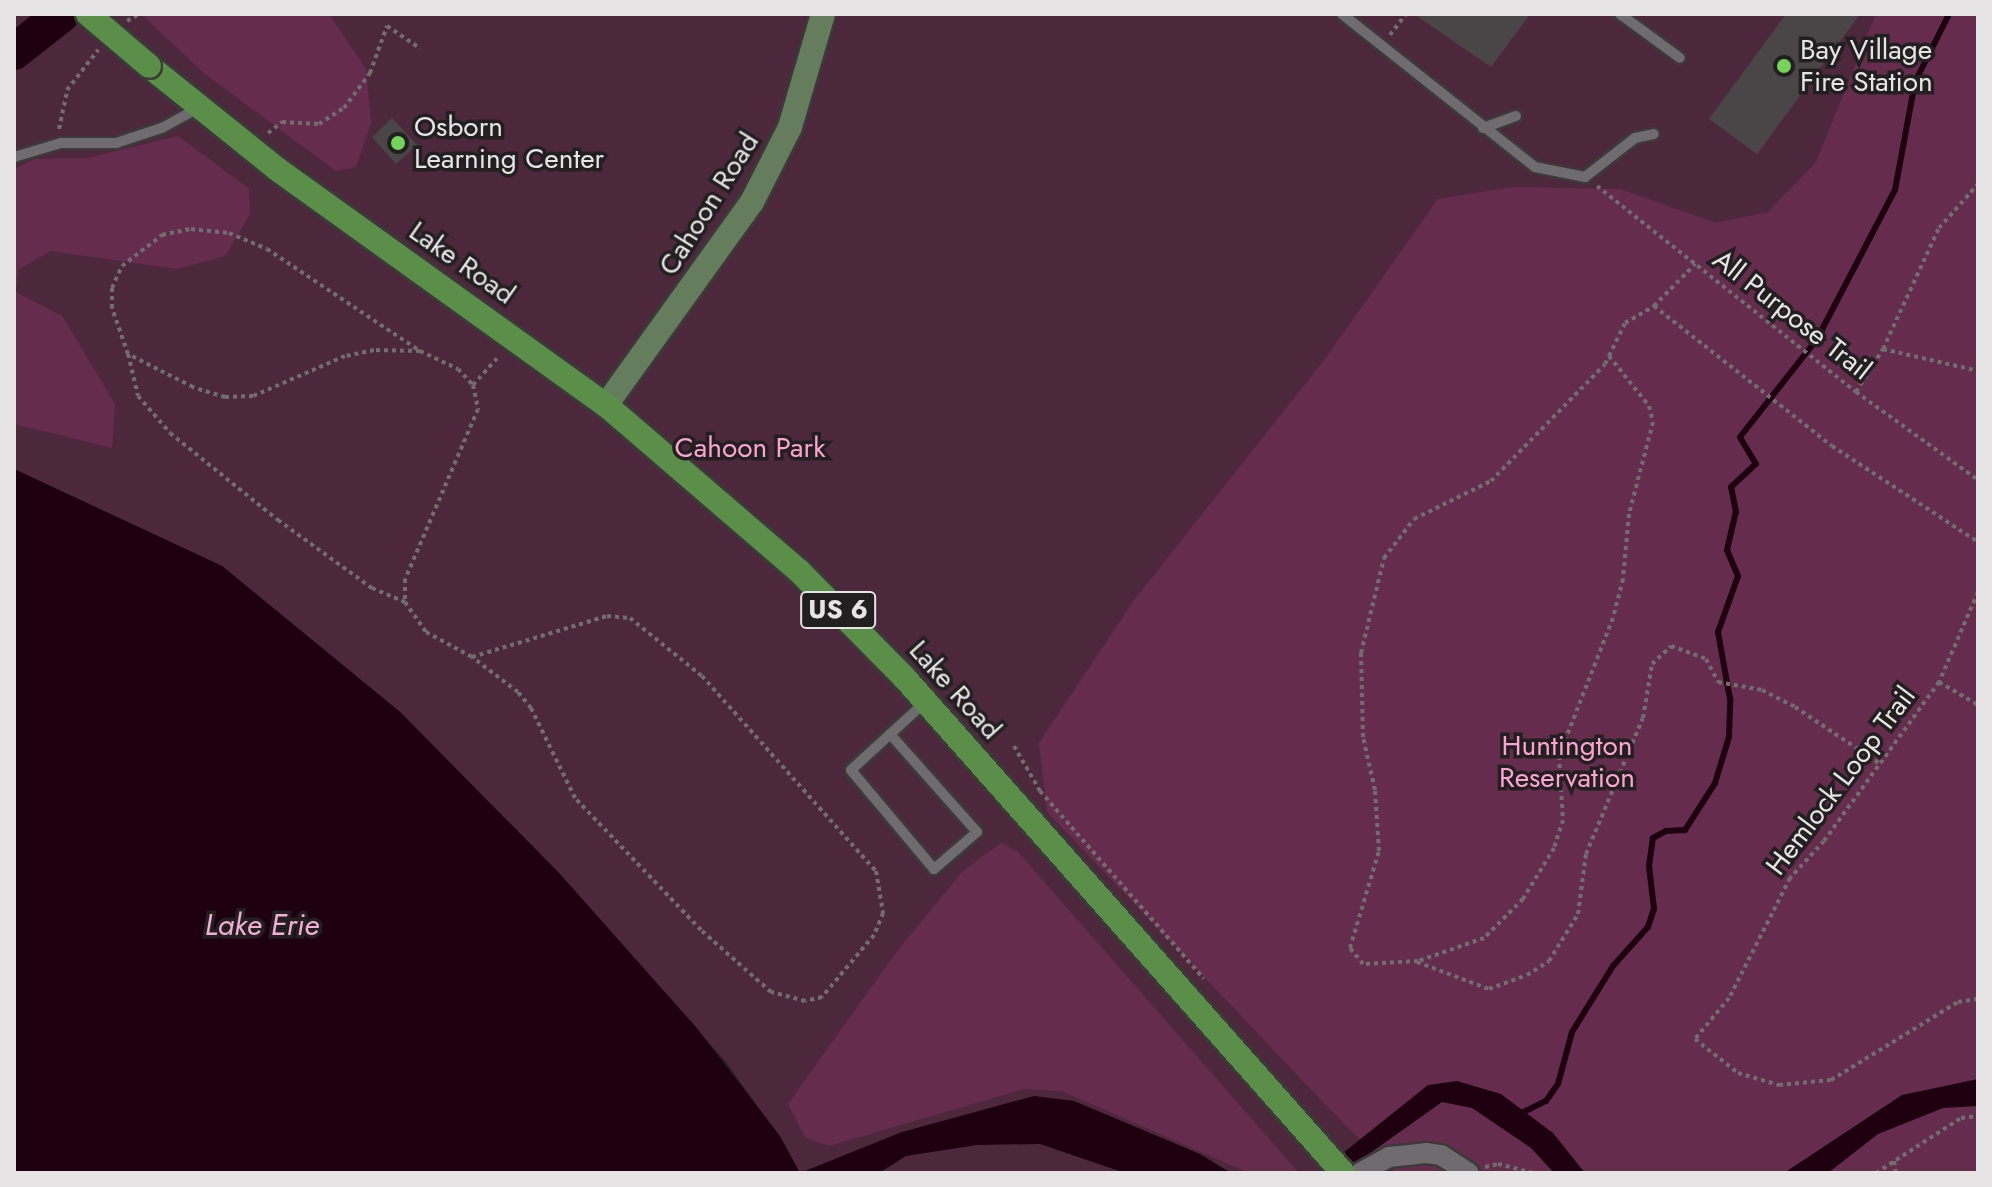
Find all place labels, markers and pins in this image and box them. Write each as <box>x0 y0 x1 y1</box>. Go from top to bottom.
place label: Bay Village Fire Station <box>1800 33 1933 99</box>
marker: Bay Village Fire Station <box>1775 57 1793 75</box>
place label: Osborn Learning Center <box>414 110 604 176</box>
marker: Osborn Learning Center <box>389 134 407 152</box>

